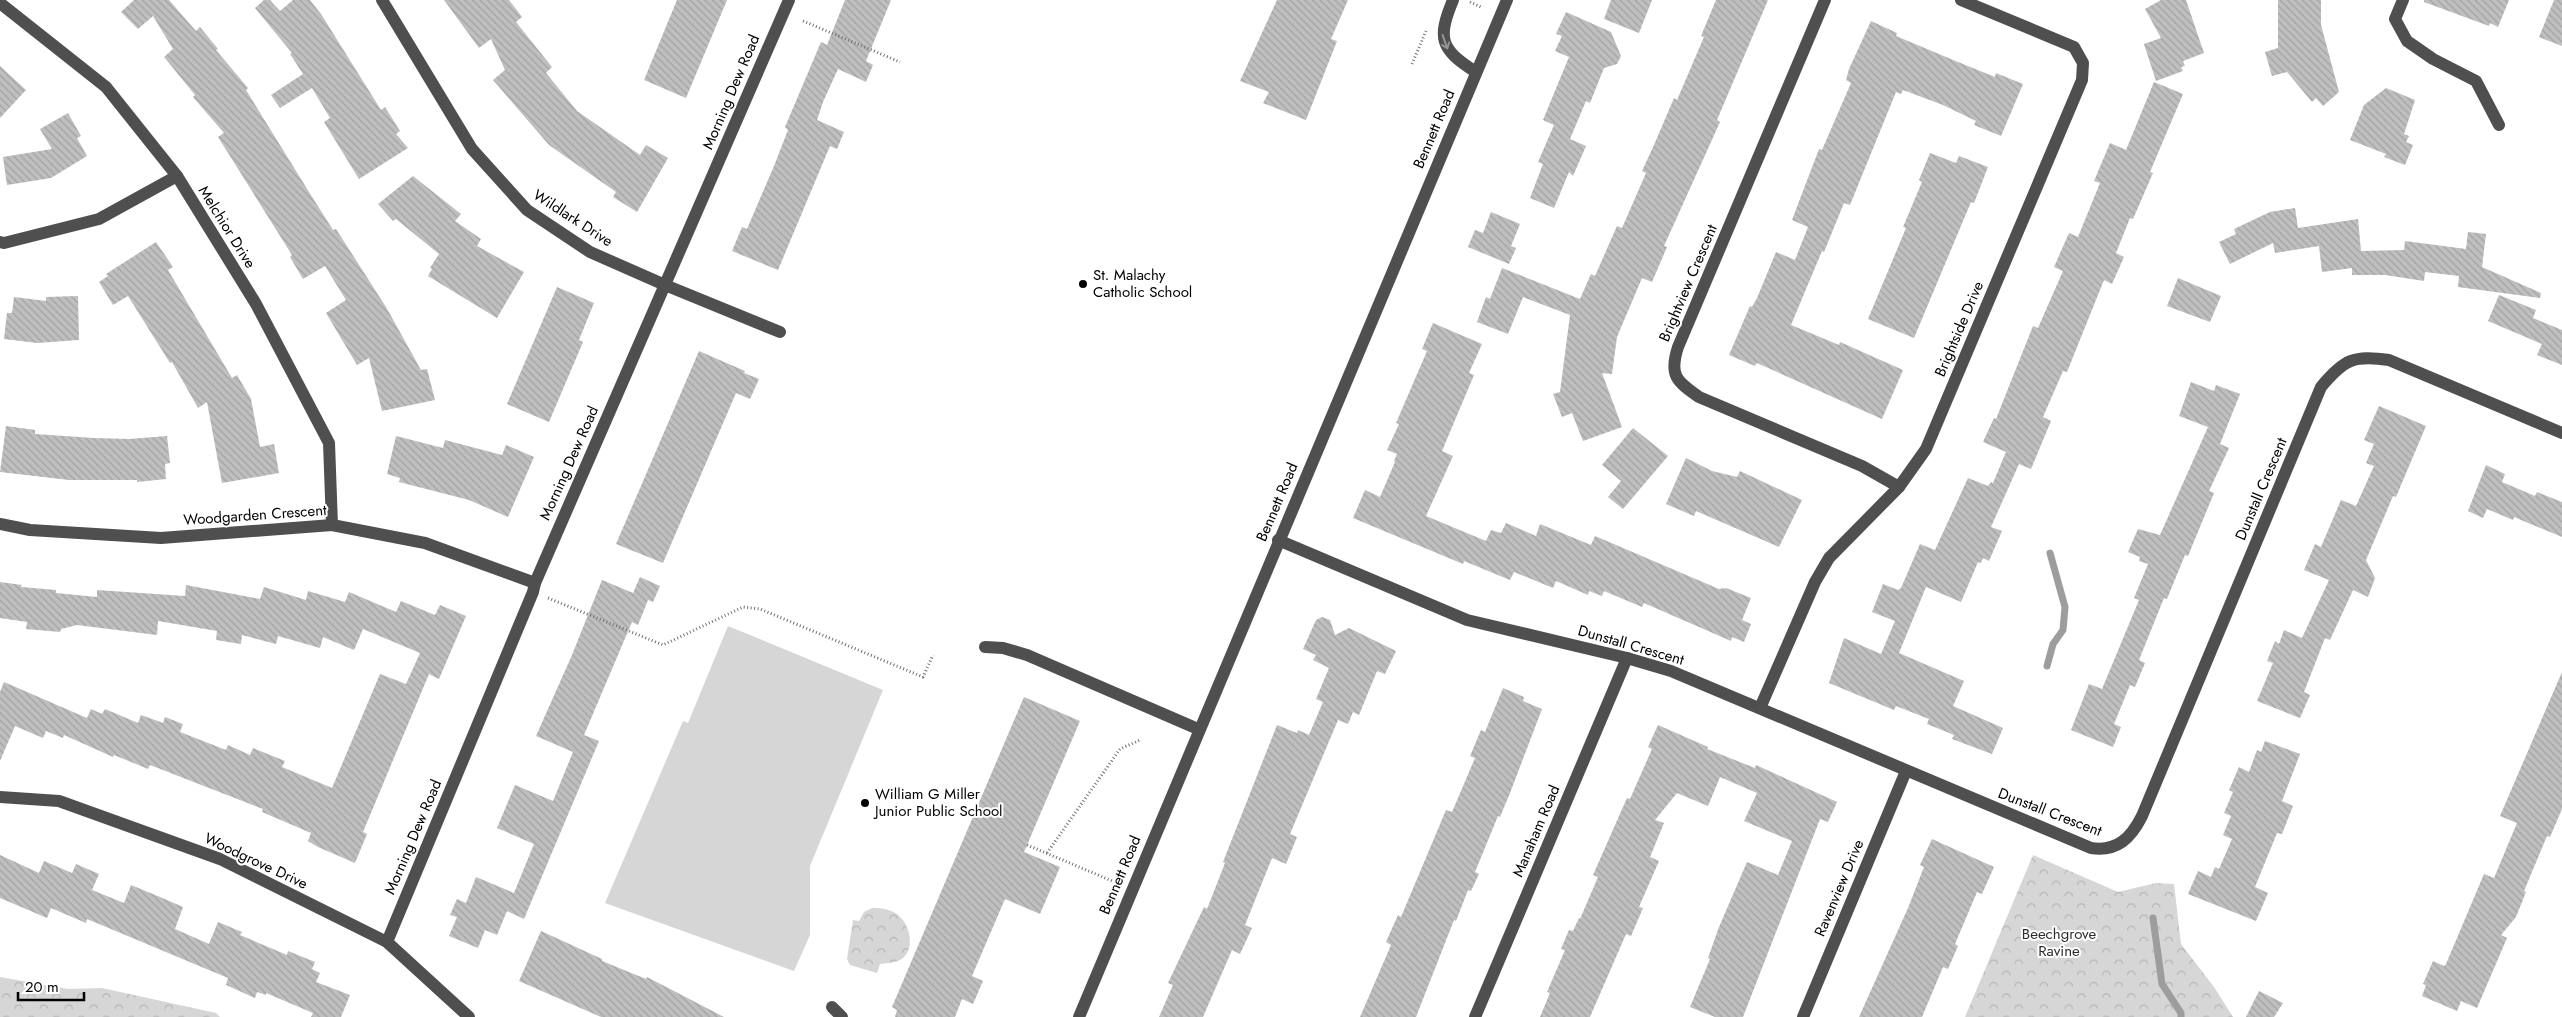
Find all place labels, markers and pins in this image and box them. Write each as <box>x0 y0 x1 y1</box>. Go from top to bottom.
place label: St. Malachy Catholic School <box>1093 264 1192 303</box>
marker: St. Malachy Catholic School <box>1077 278 1089 290</box>
place label: William G Miller Junior Public School <box>873 783 1003 822</box>
marker: William G Miller Junior Public School <box>859 797 871 809</box>

